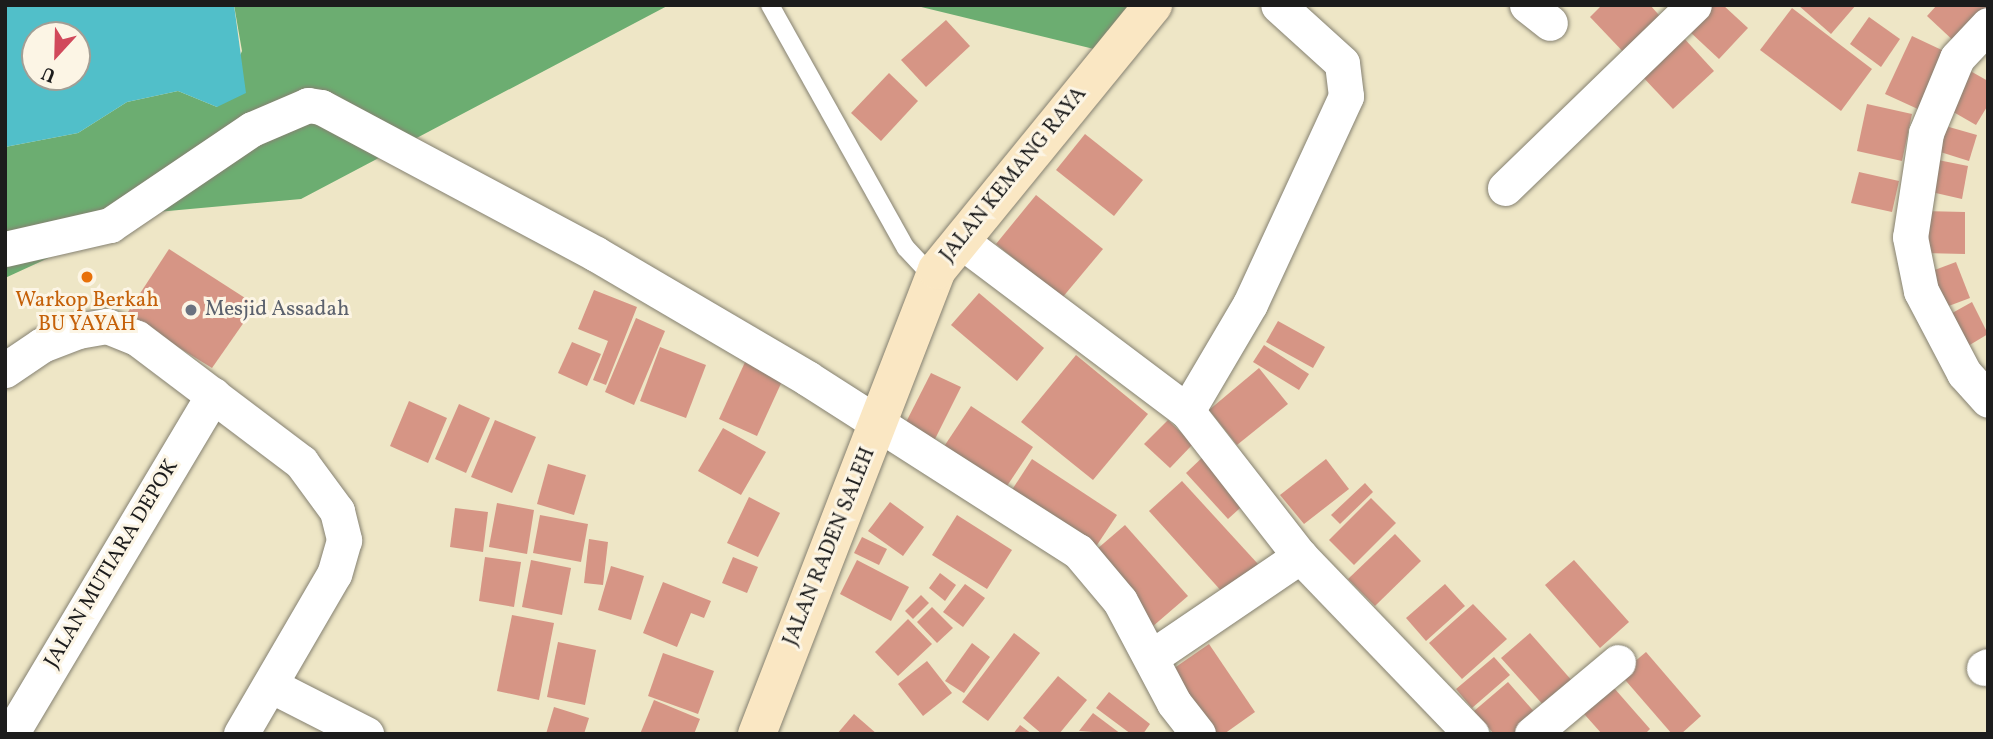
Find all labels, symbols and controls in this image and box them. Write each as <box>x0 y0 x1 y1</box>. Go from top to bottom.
north arrow <box>21 21 91 91</box>
text: U <box>38 59 60 88</box>
street label: JALAN KEMANG RAYA <box>935 82 1093 268</box>
marker: Warkop Berkah BU YAYAH <box>79 269 95 285</box>
place label: Warkop Berkah BU YAYAH <box>15 288 159 338</box>
place label: Mesjid Assadah <box>205 297 349 323</box>
marker: Mesjid Assadah <box>183 302 199 318</box>
street label: JALAN RADEN SALEH <box>779 444 881 650</box>
street label: JALAN MUTIARA DEPOK <box>40 455 184 673</box>

